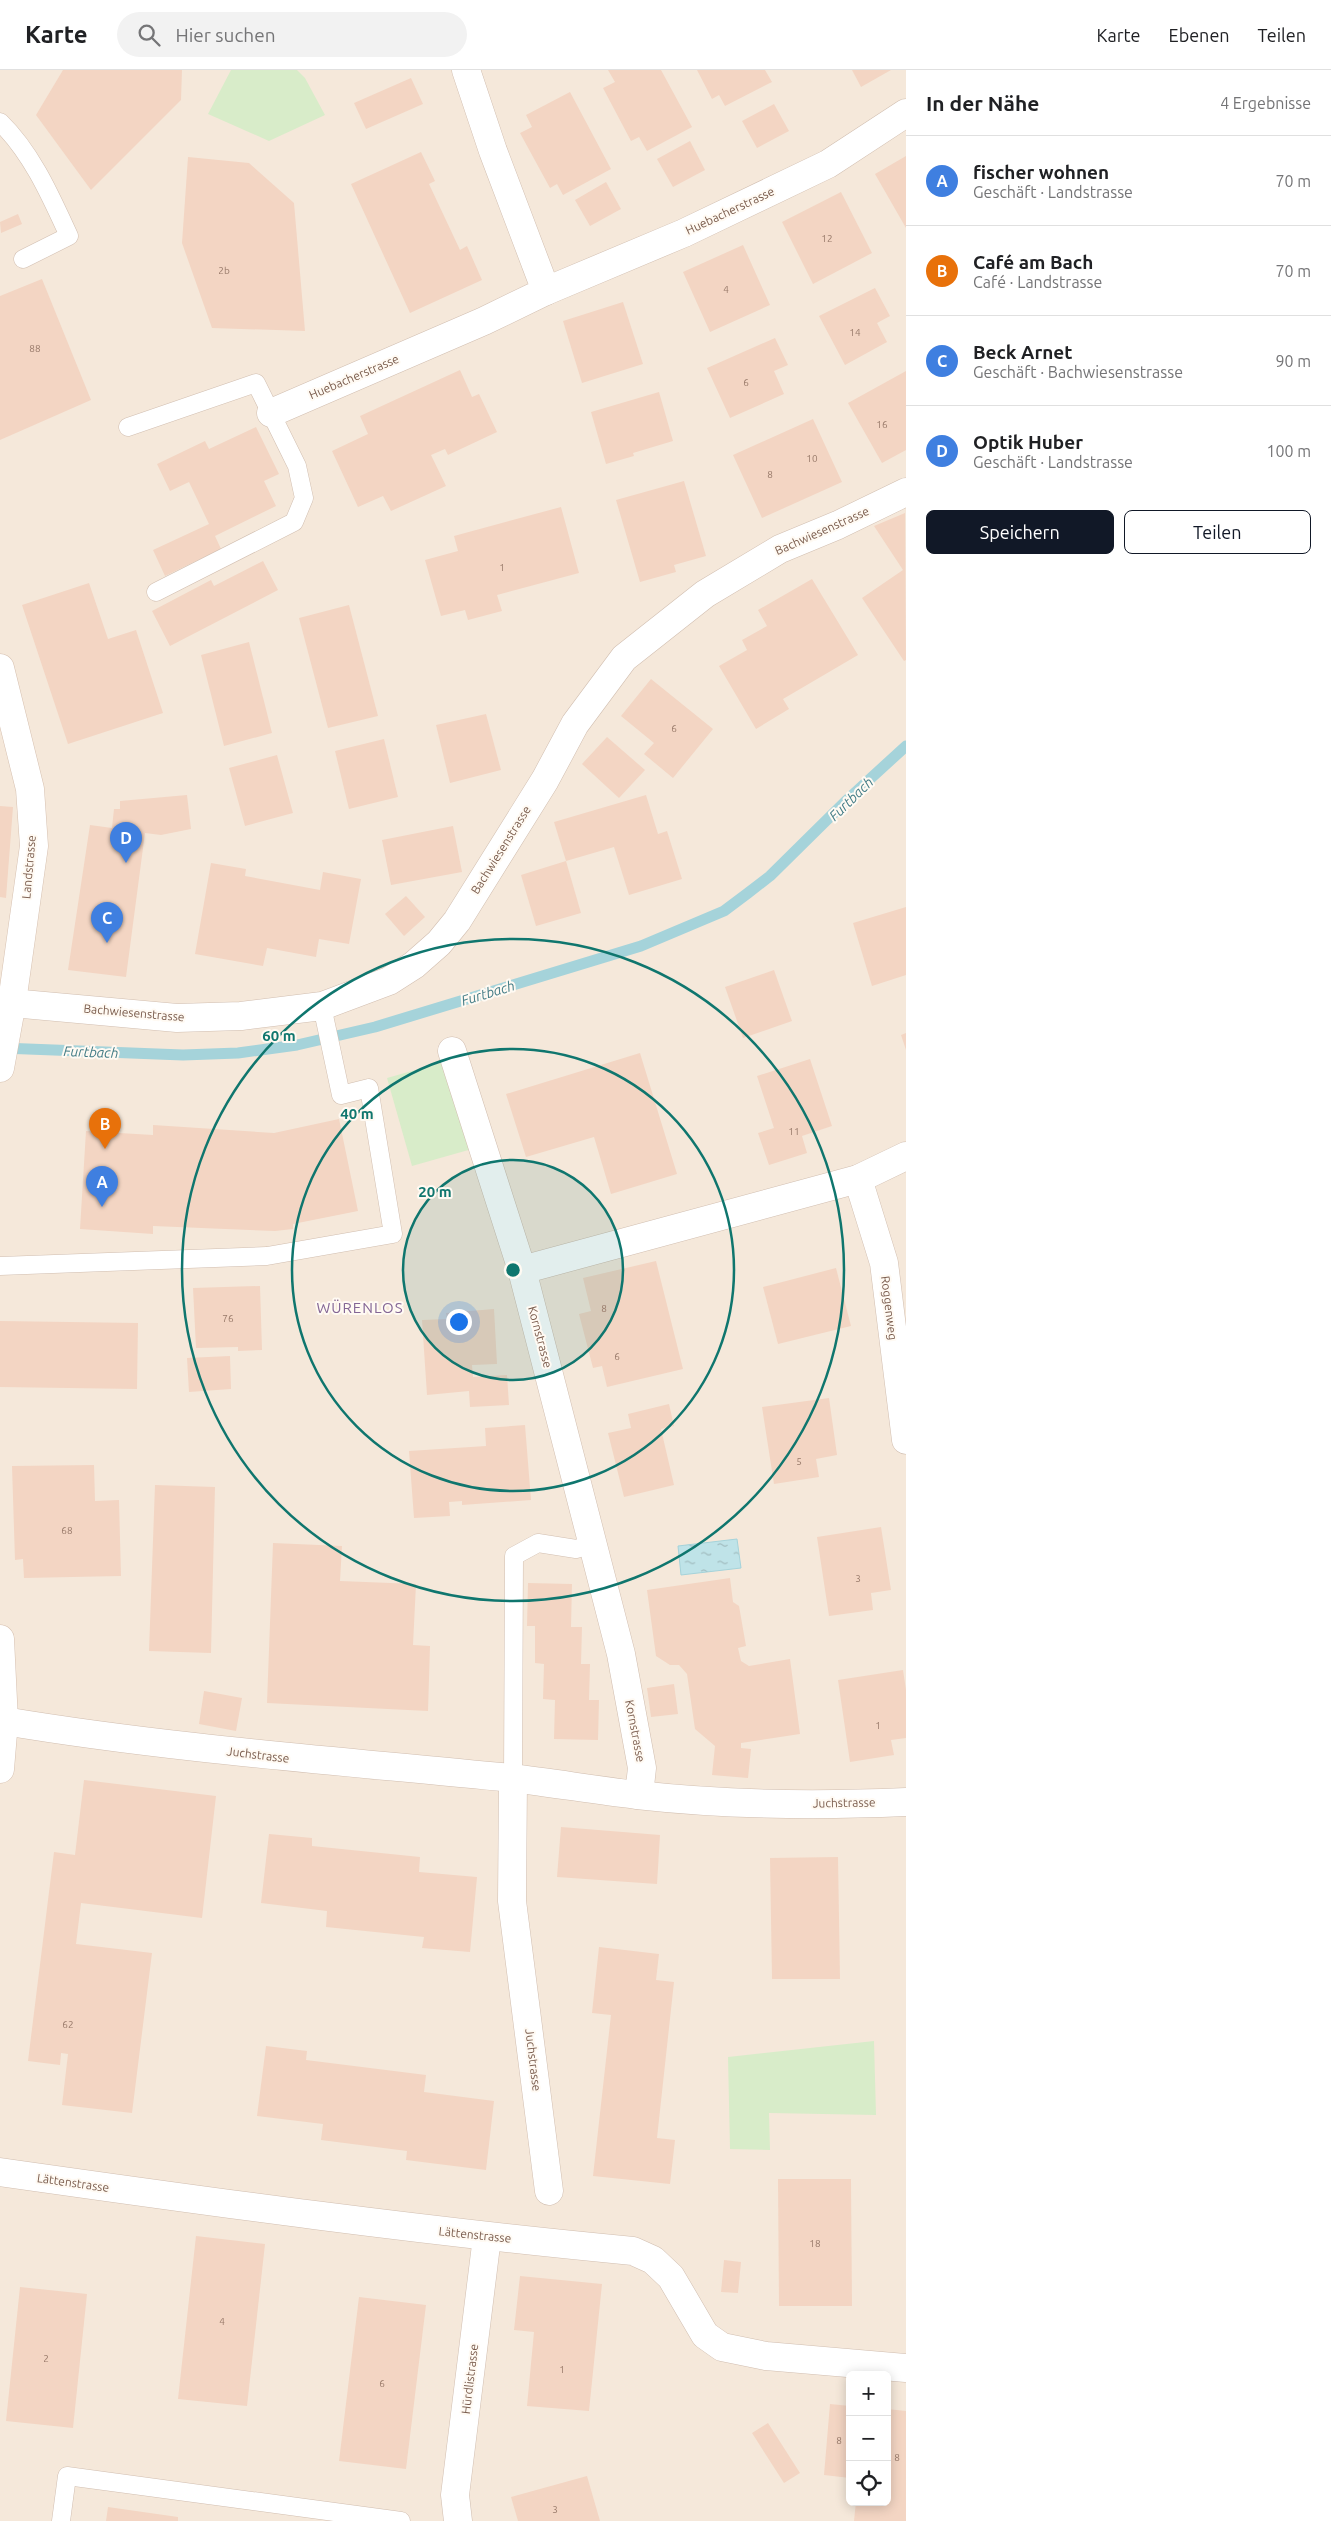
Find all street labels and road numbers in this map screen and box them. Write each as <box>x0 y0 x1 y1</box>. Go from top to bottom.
street label: Huebacherstrasse <box>683 184 776 237</box>
street label: Huebacherstrasse <box>307 352 401 401</box>
street label: Bachwiesenstrasse <box>773 504 871 557</box>
street label: Bachwiesenstrasse <box>468 803 533 896</box>
street label: Landstrasse <box>19 835 38 899</box>
street label: Bachwiesenstrasse <box>83 1002 185 1023</box>
street label: Roggenweg <box>879 1275 900 1341</box>
street label: Kornstrasse <box>526 1305 555 1369</box>
street label: Kornstrasse <box>623 1699 648 1763</box>
street label: Juchstrasse <box>226 1744 290 1765</box>
street label: Juchstrasse <box>812 1795 876 1810</box>
street label: Juchstrasse <box>523 2028 544 2092</box>
street label: Lättenstrasse <box>36 2171 110 2194</box>
street label: Lättenstrasse <box>438 2224 512 2245</box>
street label: Hürdlistrasse <box>459 2343 480 2415</box>

